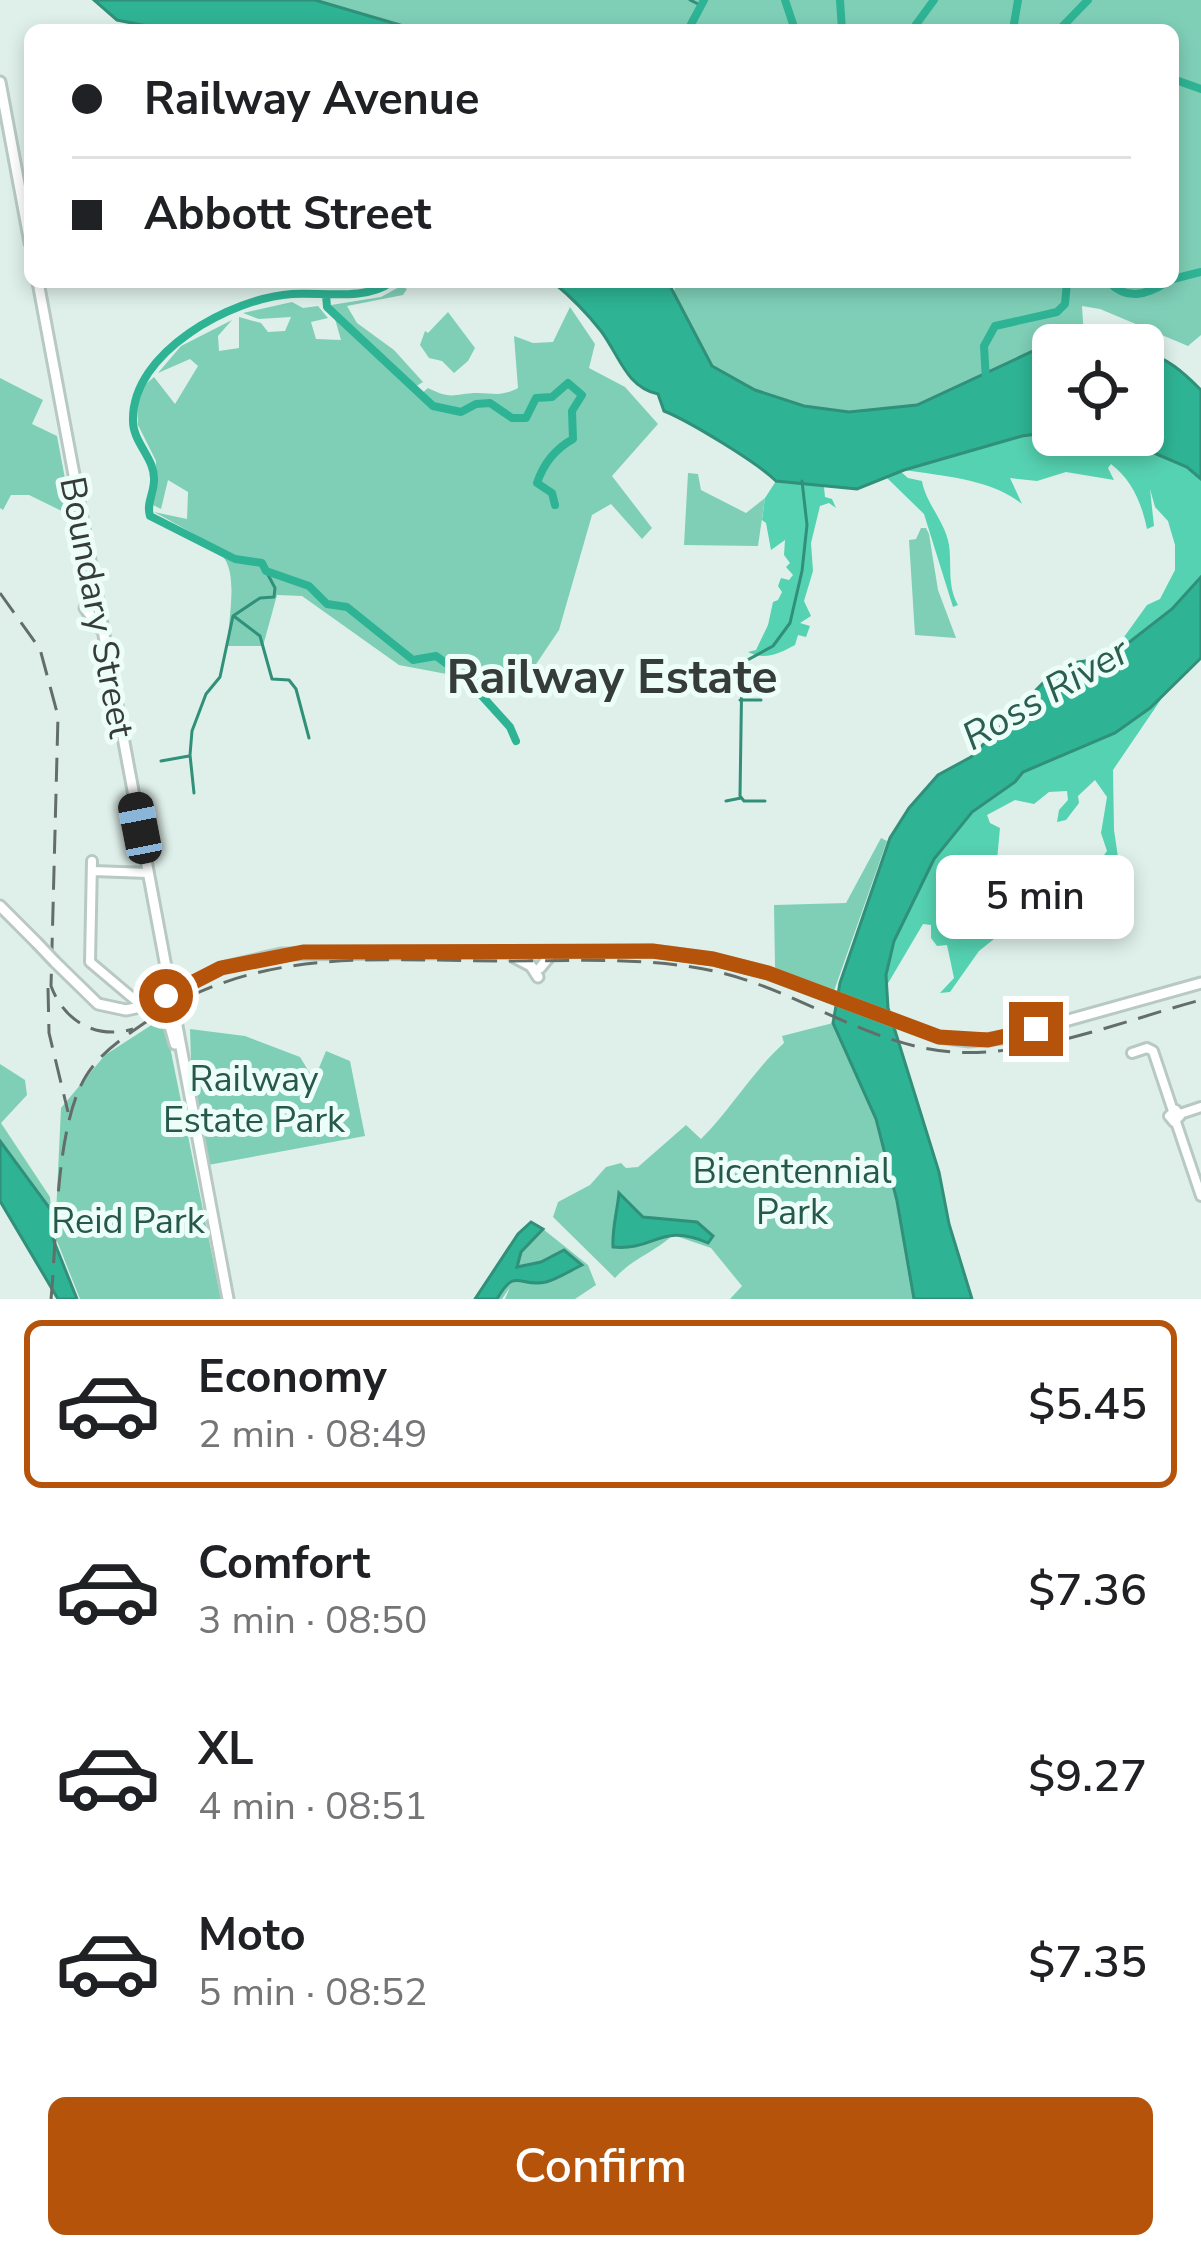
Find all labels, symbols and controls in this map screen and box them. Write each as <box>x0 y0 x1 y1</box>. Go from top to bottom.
text: Railway Avenue <box>144 69 479 130</box>
text: Abbott Street <box>144 184 431 245</box>
map controls <box>1032 324 1164 456</box>
button: locate <box>1032 324 1164 456</box>
street label: Boundary Street <box>47 473 146 742</box>
water label: Ross River <box>953 625 1140 763</box>
district label: Railway Estate <box>446 644 778 710</box>
car <box>115 789 165 867</box>
callout: 5 min <box>937 855 1135 939</box>
text: 5 min <box>985 870 1085 923</box>
route start <box>139 969 193 1023</box>
route end <box>1009 1002 1063 1056</box>
park label: Railway Estate Park <box>163 1055 346 1145</box>
park label: Bicentennial Park <box>692 1147 892 1237</box>
park label: Reid Park <box>51 1197 206 1246</box>
text: Economy <box>198 1347 387 1408</box>
icon: car <box>54 1350 162 1458</box>
text: $5.45 <box>1028 1374 1147 1435</box>
text: 2 min · 08:49 <box>198 1408 427 1461</box>
text: Comfort <box>198 1533 370 1594</box>
icon: car <box>54 1536 162 1644</box>
text: $7.36 <box>1028 1560 1147 1621</box>
text: 3 min · 08:50 <box>198 1594 427 1647</box>
text: XL <box>198 1719 254 1780</box>
icon: car <box>54 1722 162 1830</box>
text: $9.27 <box>1028 1746 1147 1807</box>
text: 4 min · 08:51 <box>198 1780 427 1833</box>
text: Moto <box>198 1905 306 1966</box>
icon: car <box>54 1908 162 2016</box>
text: $7.35 <box>1028 1932 1147 1993</box>
text: 5 min · 08:52 <box>198 1966 427 2019</box>
button: Confirm <box>48 2097 1153 2235</box>

